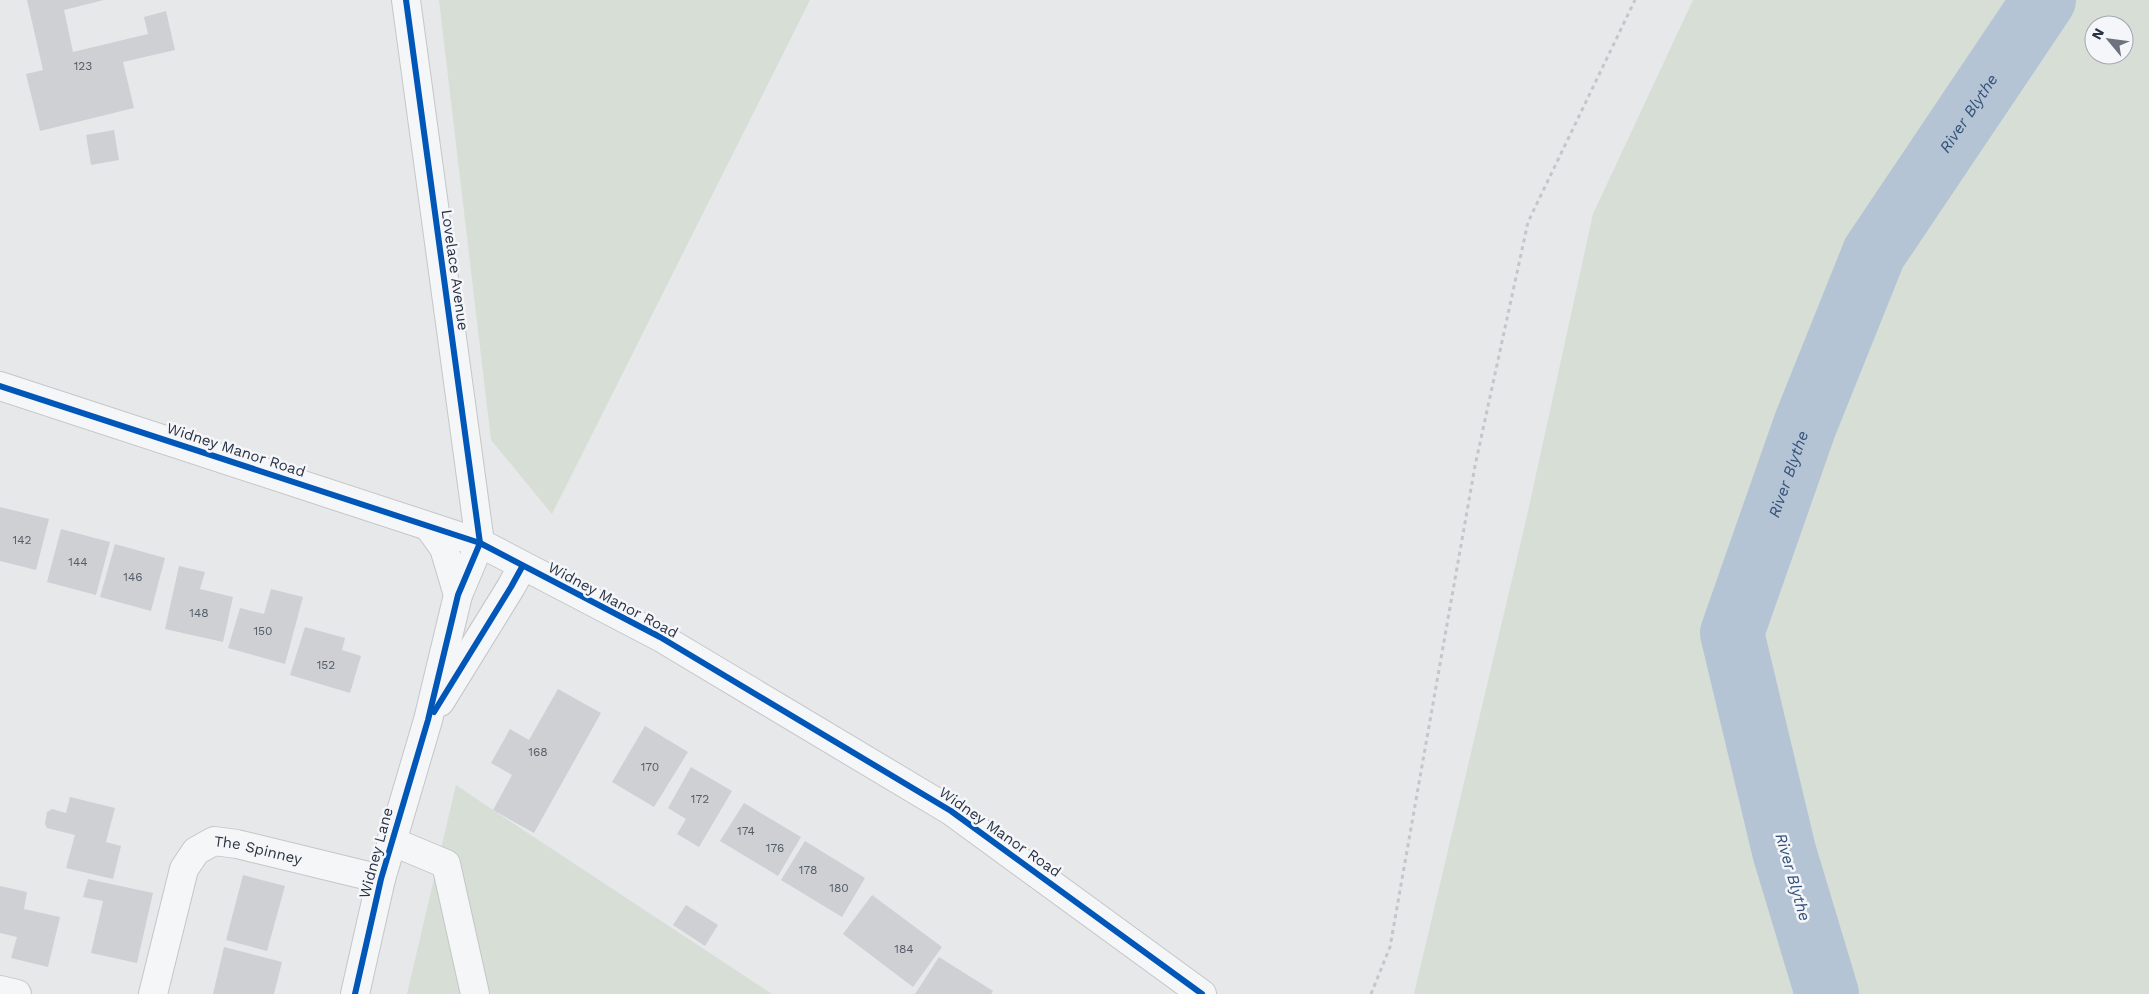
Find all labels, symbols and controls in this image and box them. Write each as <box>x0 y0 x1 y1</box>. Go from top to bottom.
north arrow <box>2084 15 2134 65</box>
text: N <box>2088 25 2107 42</box>
house number: 123 <box>74 59 92 73</box>
water label: River Blythe <box>1935 70 2001 156</box>
street label: Lovelace Avenue <box>438 208 472 332</box>
street label: Widney Manor Road <box>164 419 308 481</box>
water label: River Blythe <box>1764 428 1812 520</box>
house number: 142 <box>12 533 32 547</box>
house number: 144 <box>68 555 88 569</box>
street label: Widney Manor Road <box>545 558 681 642</box>
house number: 146 <box>123 570 143 584</box>
house number: 148 <box>189 606 209 620</box>
house number: 150 <box>253 624 273 638</box>
house number: 152 <box>317 658 335 672</box>
house number: 168 <box>528 745 548 759</box>
house number: 170 <box>641 760 659 774</box>
street label: Widney Manor Road <box>936 783 1064 881</box>
house number: 172 <box>691 792 709 806</box>
street label: Widney Lane <box>355 806 397 900</box>
house number: 174 <box>737 824 755 838</box>
water label: River Blythe <box>1771 831 1815 923</box>
street label: The Spinney <box>213 832 304 869</box>
house number: 176 <box>766 841 784 855</box>
house number: 178 <box>799 863 817 877</box>
house number: 180 <box>829 881 849 895</box>
house number: 184 <box>894 942 914 956</box>

